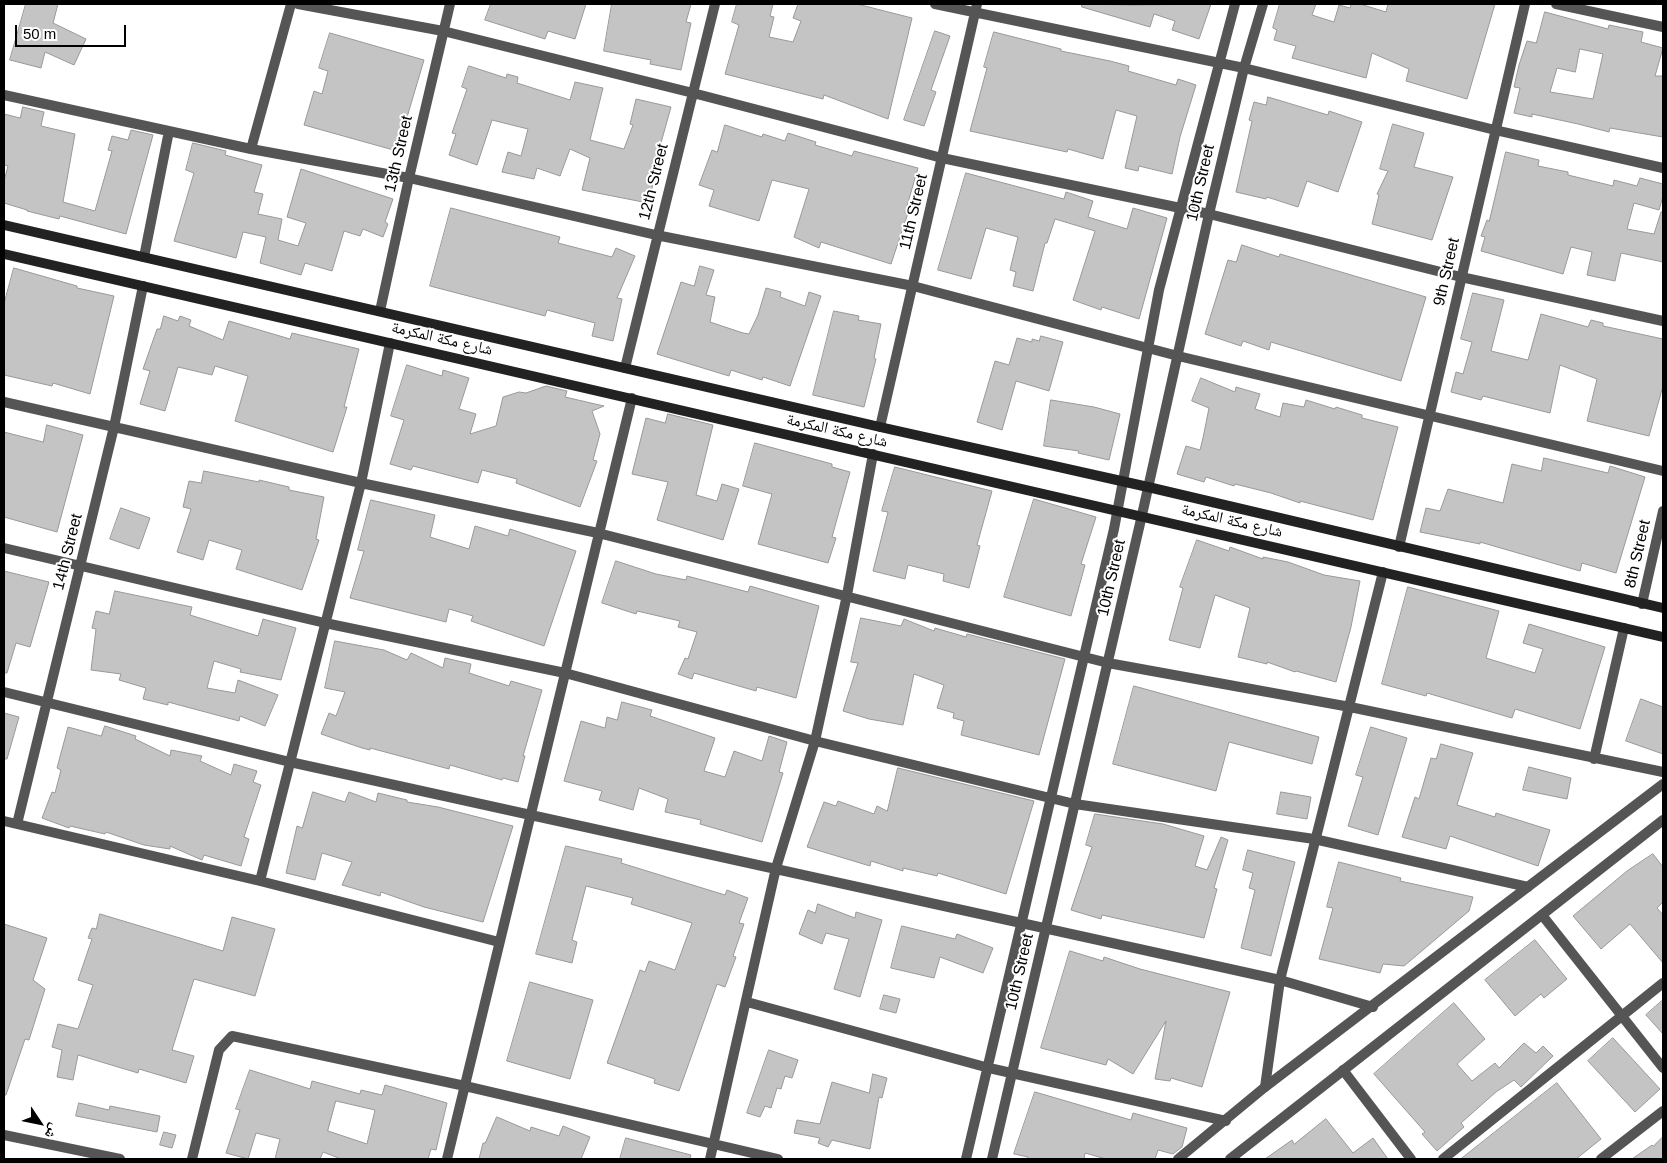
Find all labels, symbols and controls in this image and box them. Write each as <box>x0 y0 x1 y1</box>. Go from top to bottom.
scale bar <box>18 15 129 47</box>
text: 50 m <box>23 25 56 42</box>
street label: 13th Street <box>381 114 417 194</box>
street label: 12th Street <box>635 142 673 222</box>
street label: 10th Street <box>1183 143 1219 223</box>
street label: 11th Street <box>896 172 932 252</box>
street label: 9th Street <box>1430 236 1464 308</box>
street label: شارع مكة المكرمة <box>390 318 494 360</box>
street label: شارع مكة المكرمة <box>785 410 889 452</box>
street label: شارع مكة المكرمة <box>1180 500 1284 542</box>
street label: 14th Street <box>49 512 87 592</box>
street label: 8th Street <box>1621 518 1655 590</box>
street label: 10th Street <box>1094 538 1130 618</box>
street label: 10th Street <box>1002 932 1038 1012</box>
north arrow <box>15 1098 65 1148</box>
text: ش <box>42 1121 63 1142</box>

